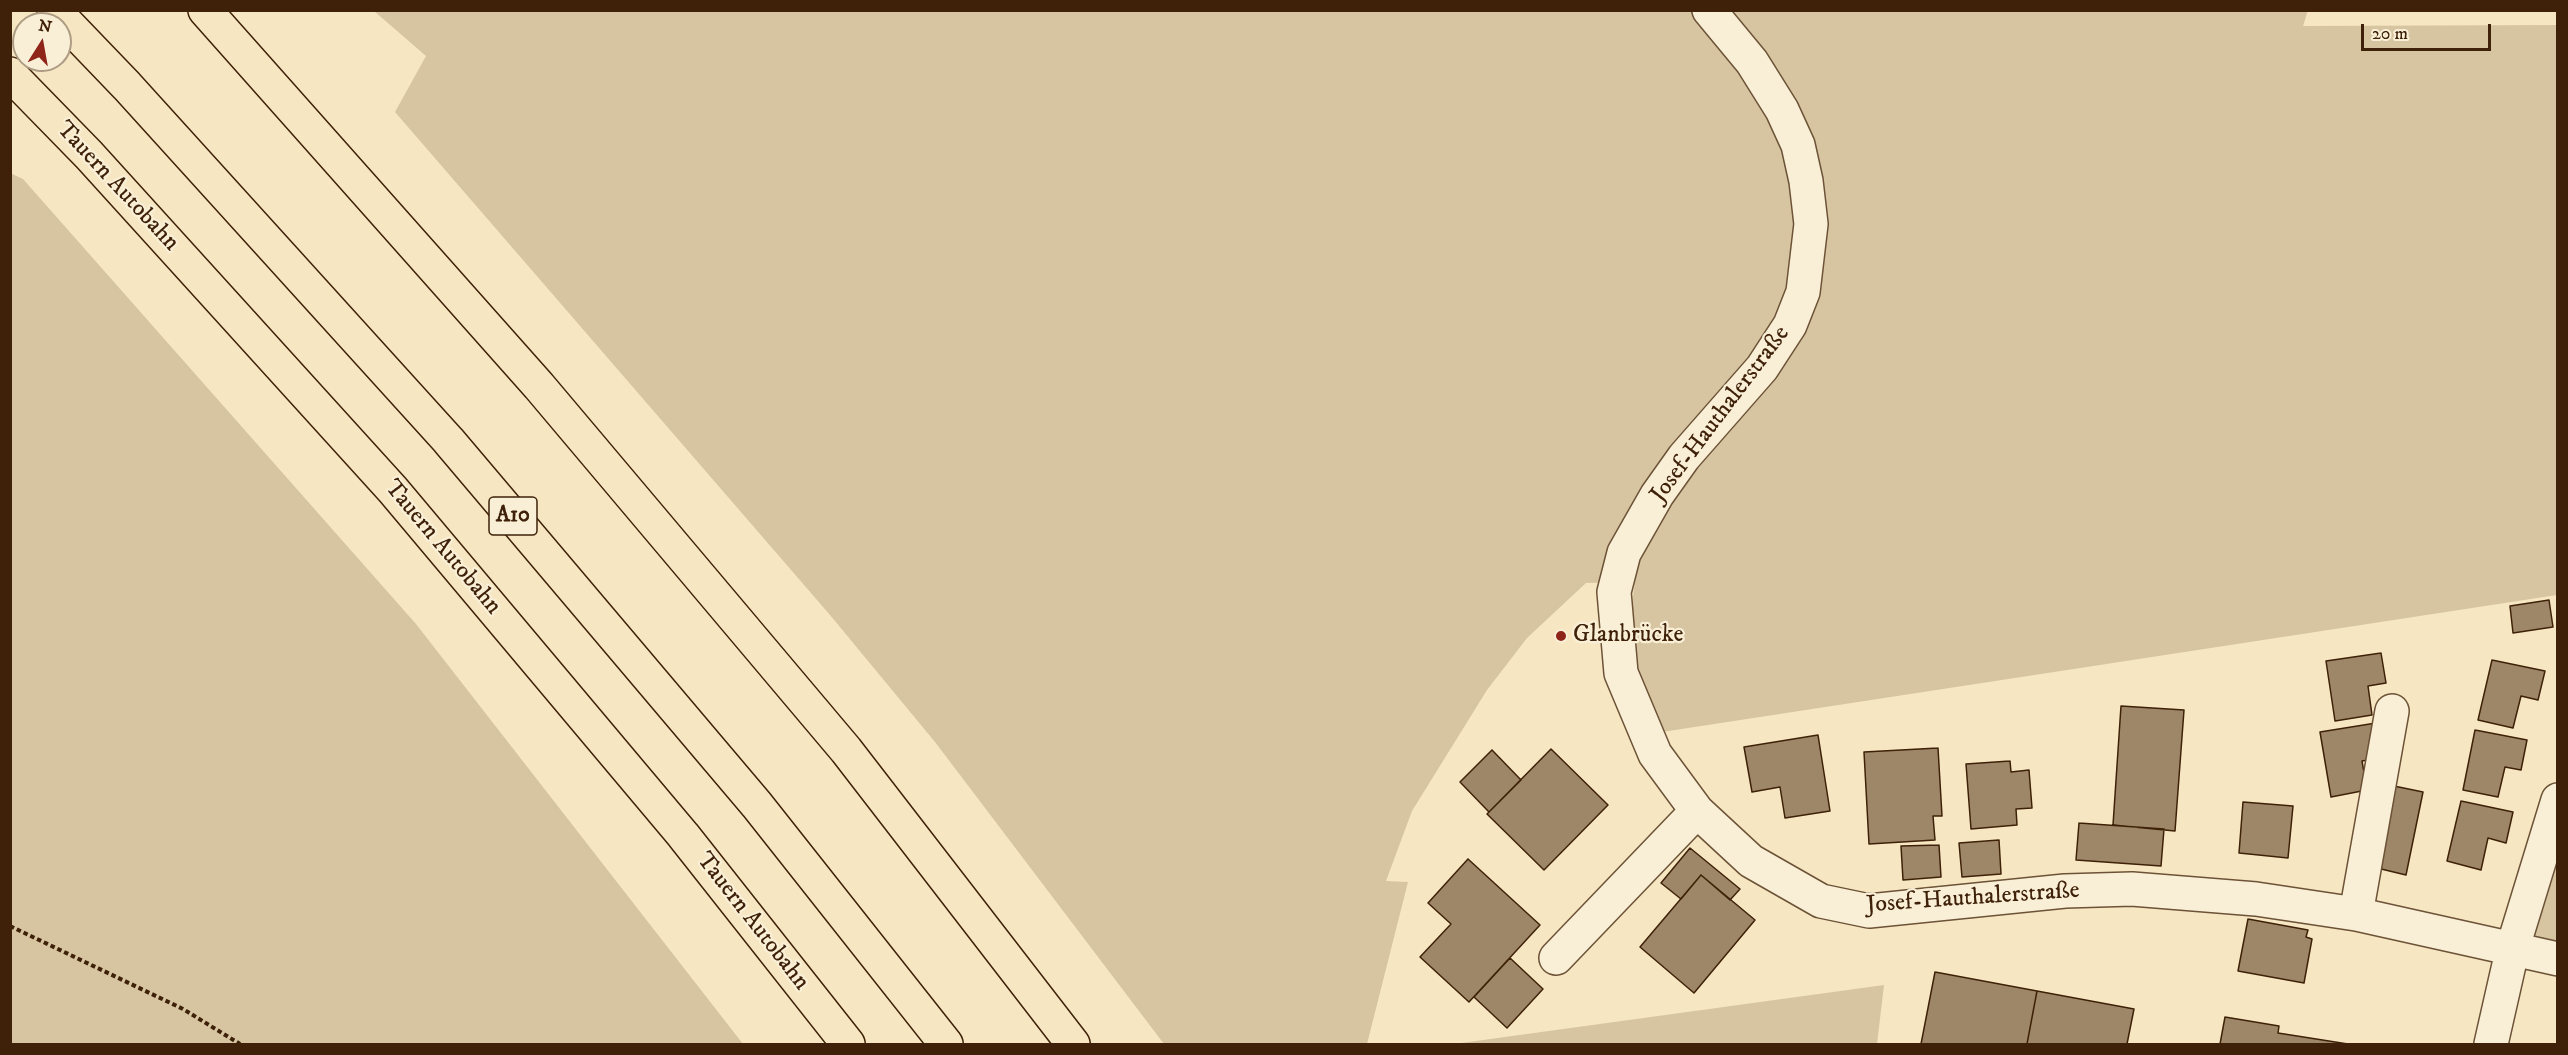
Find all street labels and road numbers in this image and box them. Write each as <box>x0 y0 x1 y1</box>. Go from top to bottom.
street label: Tauern Autobahn <box>49 116 185 258</box>
street label: Josef-Hauthalerstraße <box>1645 321 1797 509</box>
street label: Tauern Autobahn <box>377 475 507 621</box>
road number: A10 <box>489 497 537 535</box>
street label: Tauern Autobahn <box>689 847 815 997</box>
street label: Josef-Hauthalerstraße <box>1865 877 2081 921</box>

